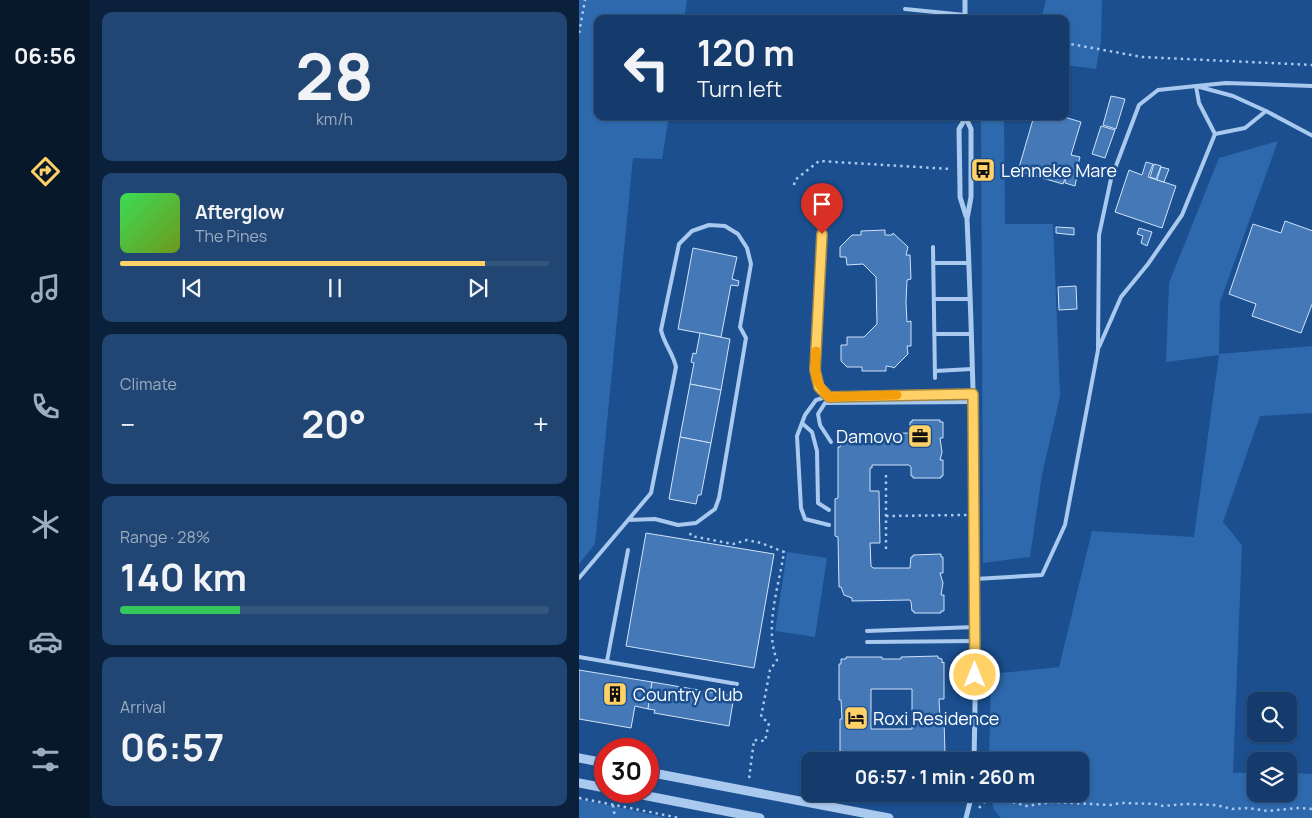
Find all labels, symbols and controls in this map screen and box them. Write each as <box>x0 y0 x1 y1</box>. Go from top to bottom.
text: 120 m <box>697 29 795 77</box>
text: 28 <box>295 31 374 120</box>
icon: left <box>614 35 679 100</box>
text: 06:56 <box>14 41 76 71</box>
text: Turn left <box>697 74 782 104</box>
text: km/h <box>316 108 353 130</box>
icon: directions <box>28 154 63 189</box>
bus stop icon: Lenneke Mare <box>970 157 996 183</box>
place label: Lenneke Mare <box>1001 158 1117 182</box>
pin <box>801 183 843 234</box>
icon: arrive <box>808 190 836 218</box>
text: Afterglow <box>195 199 284 225</box>
text: The Pines <box>195 225 267 247</box>
icon: music <box>28 271 63 306</box>
icon: previous <box>178 274 206 302</box>
icon: pause <box>321 274 349 302</box>
icon: next <box>464 274 492 302</box>
text: Climate <box>120 373 177 395</box>
icon: phone <box>28 389 63 424</box>
text: 20° <box>302 397 366 449</box>
text: − <box>120 405 135 443</box>
text: + <box>533 405 549 443</box>
office icon: Damovo <box>907 423 933 449</box>
place label: Damovo <box>836 424 903 448</box>
icon: climate <box>28 507 63 542</box>
text: Range · 28% <box>120 526 210 548</box>
text: 140 km <box>120 550 247 602</box>
icon: car <box>28 624 63 659</box>
position arrow <box>948 648 1000 700</box>
building icon: Country Club <box>602 681 628 707</box>
place label: Country Club <box>633 682 743 706</box>
map controls <box>1247 692 1297 802</box>
button: search <box>1247 692 1297 742</box>
text: Arrival <box>120 696 166 718</box>
hotel icon: Roxi Residence <box>843 705 869 731</box>
place label: Roxi Residence <box>873 706 999 730</box>
text: 06:57 <box>120 720 224 772</box>
speed limit sign: 30 <box>594 738 659 803</box>
icon: filters <box>28 742 63 777</box>
button: layers <box>1247 752 1297 802</box>
text: 06:57 · 1 min · 260 m <box>855 764 1035 790</box>

